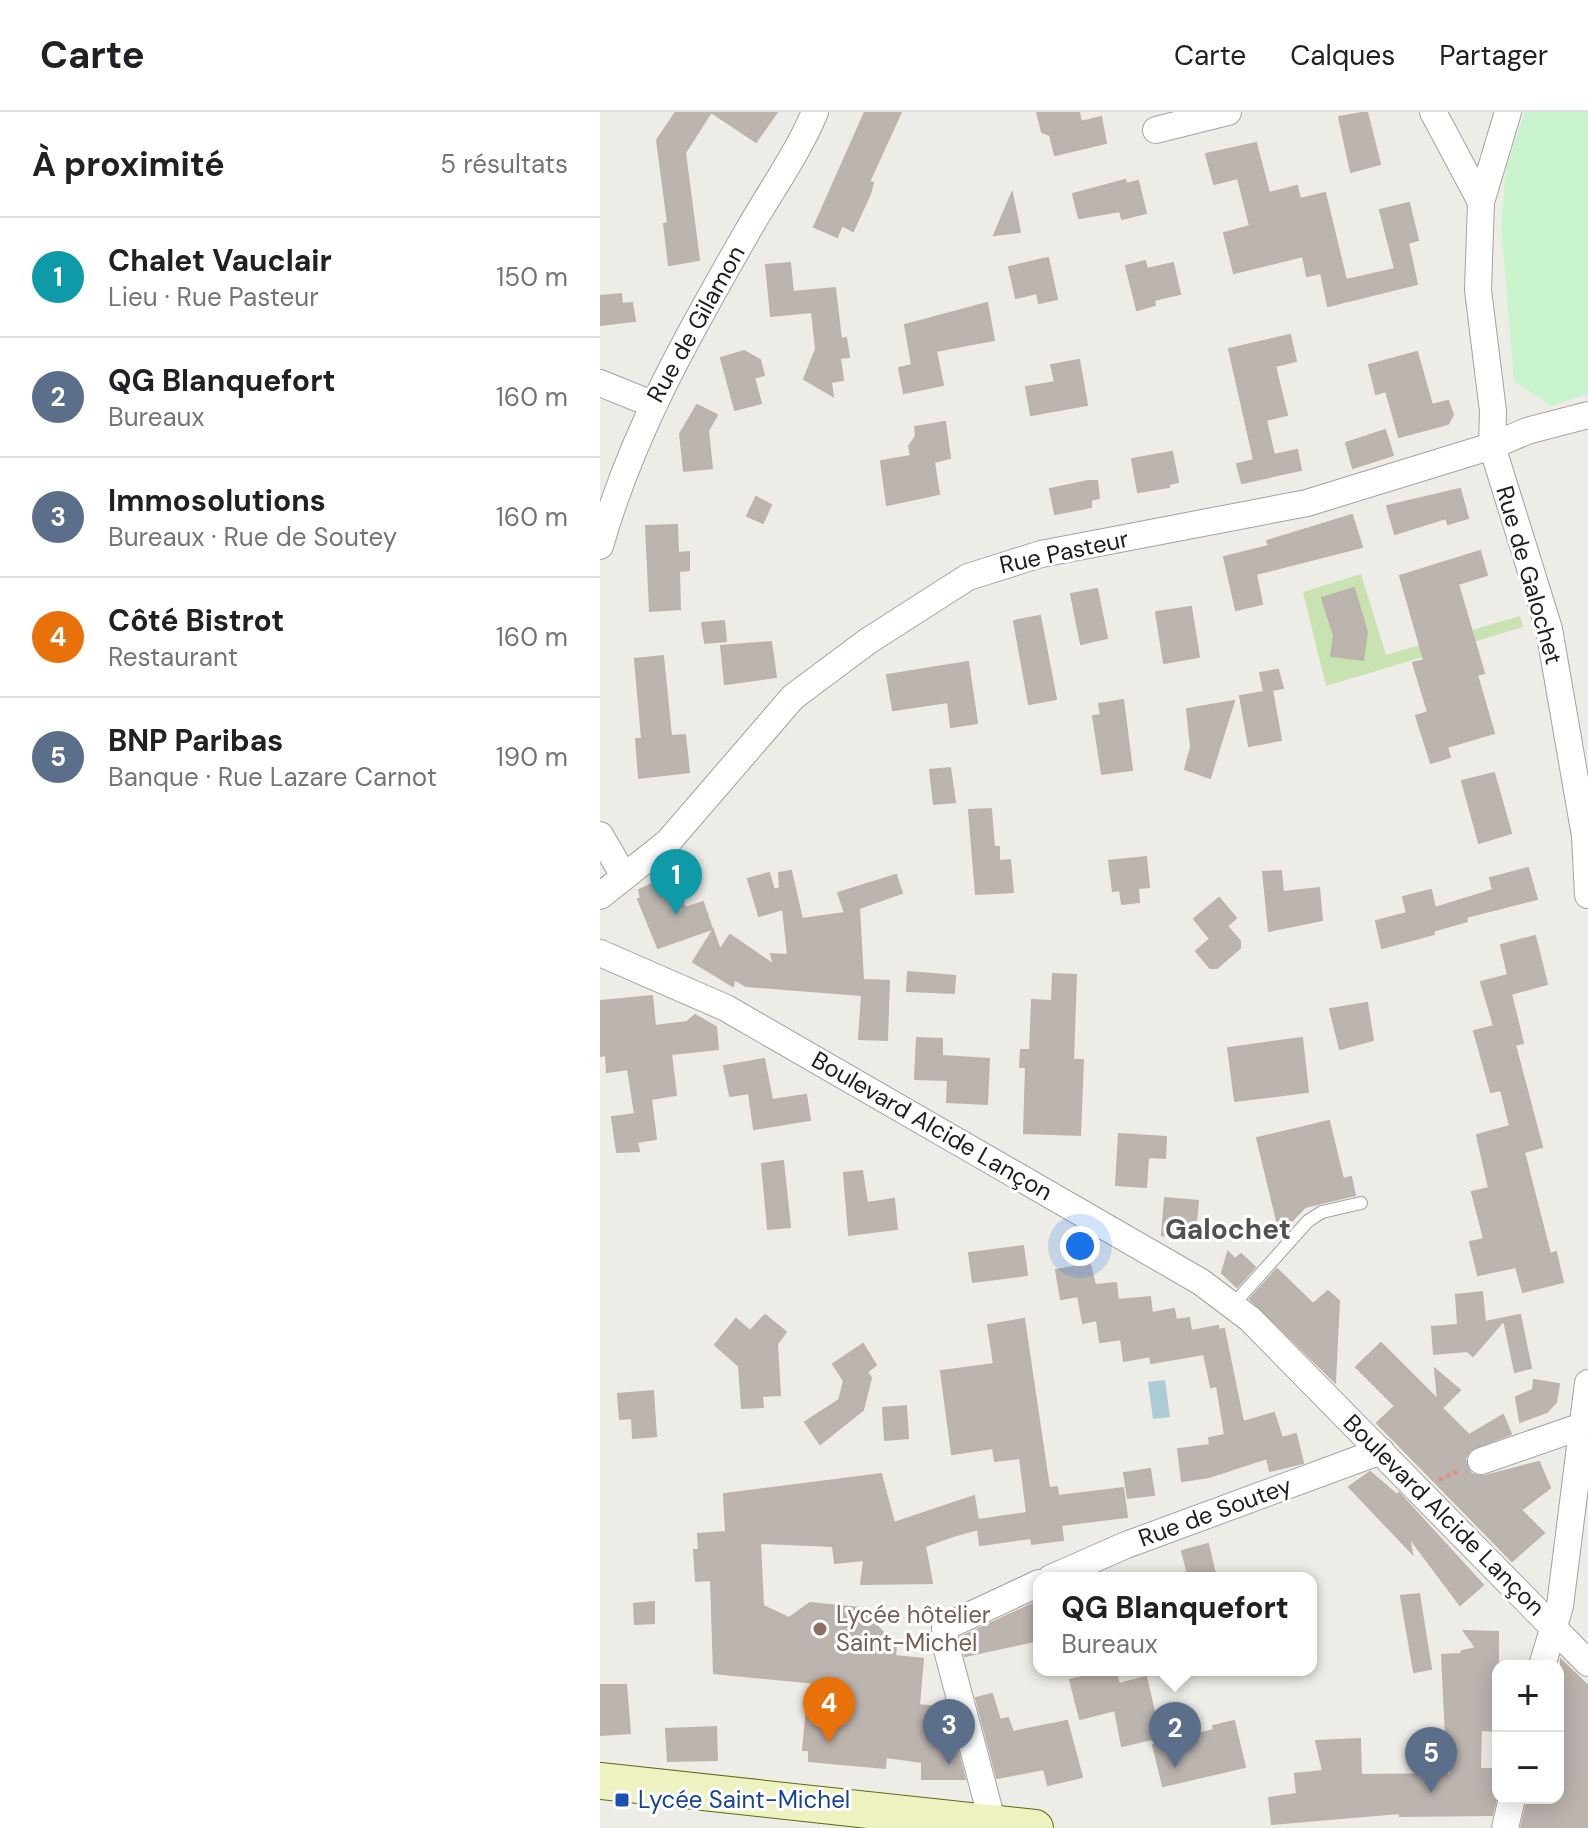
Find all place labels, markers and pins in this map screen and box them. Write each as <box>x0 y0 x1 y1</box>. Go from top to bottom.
pin: 1 <box>650 849 702 915</box>
place label: Lycée hôtelier Saint-Michel <box>836 1599 991 1658</box>
marker: Lycée hôtelier Saint-Michel <box>811 1620 829 1638</box>
pin: 4 <box>803 1677 855 1743</box>
pin: 3 <box>923 1699 975 1765</box>
pin: 2 <box>1149 1702 1201 1768</box>
pin: 5 <box>1405 1727 1457 1793</box>
place label: Lycée Saint-Michel <box>638 1784 850 1815</box>
marker: Lycée Saint-Michel <box>613 1791 631 1809</box>

